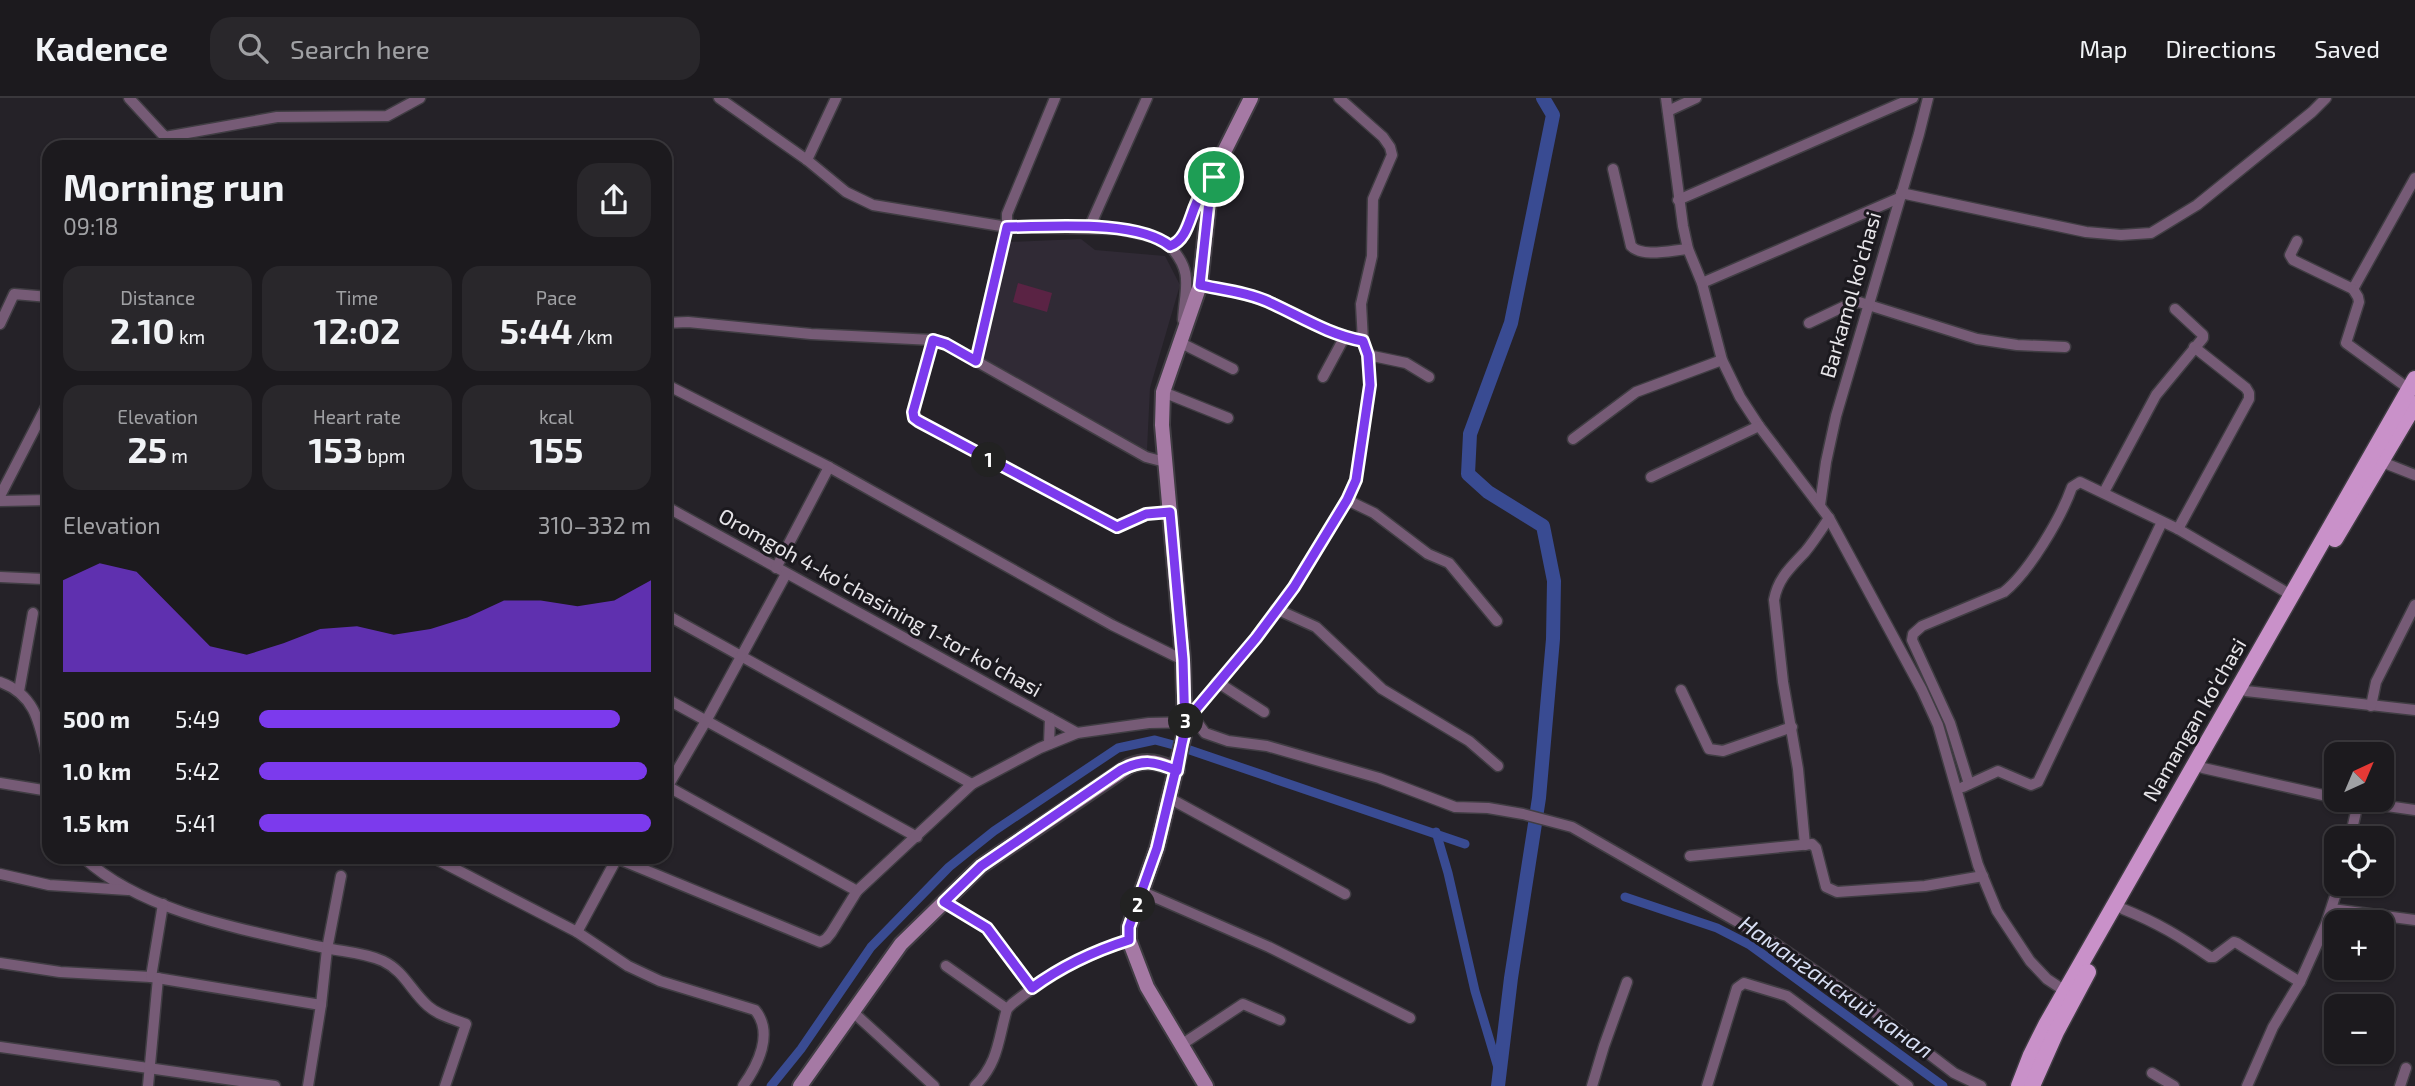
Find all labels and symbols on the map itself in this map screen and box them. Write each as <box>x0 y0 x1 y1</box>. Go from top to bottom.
pin <box>1184 147 1244 207</box>
street label: Barkamol ko'chasi <box>1814 209 1885 381</box>
pin: 1 <box>972 442 1006 478</box>
street label: Oromgoh 4-koʻchasining 1-tor koʻchasi <box>715 502 1047 701</box>
street label: Namangan ko'chasi <box>2137 633 2251 805</box>
pin: 3 <box>1168 704 1204 738</box>
north arrow <box>2324 742 2394 812</box>
pin: 2 <box>1120 888 1156 922</box>
water label: Наманганский канал <box>1734 909 1939 1064</box>

